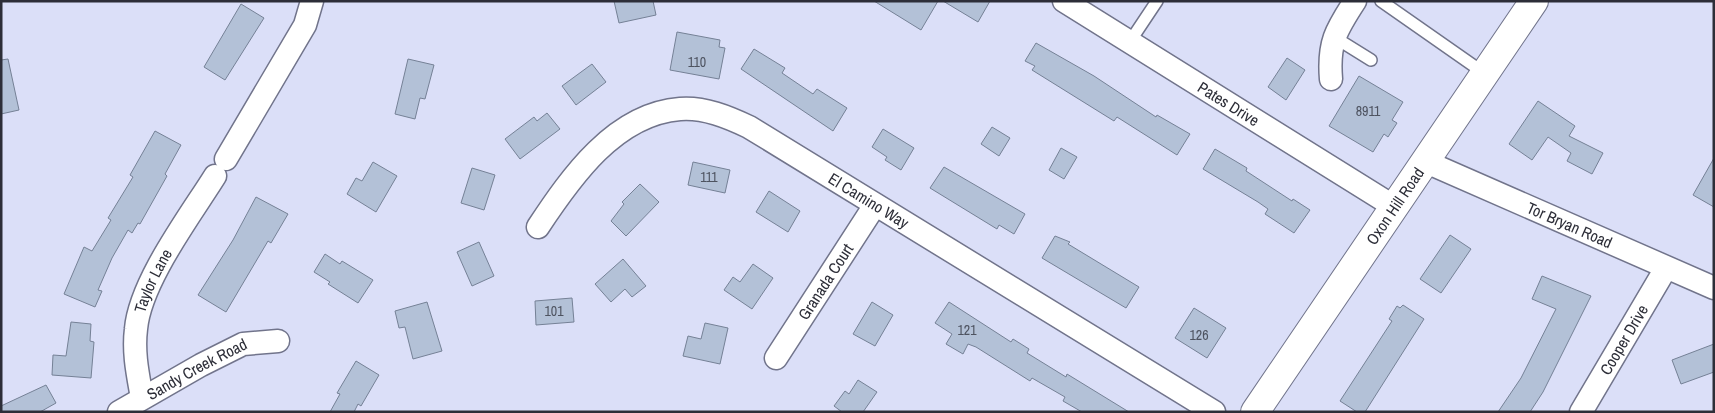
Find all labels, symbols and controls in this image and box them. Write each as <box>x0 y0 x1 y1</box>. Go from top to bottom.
house number: 110 <box>688 53 706 71</box>
street label: Pates Drive <box>1194 76 1264 131</box>
house number: 8911 <box>1356 102 1381 120</box>
street label: Oxon Hill Road <box>1361 163 1429 249</box>
street label: El Camino Way <box>824 167 914 234</box>
house number: 111 <box>700 168 718 186</box>
street label: Tor Bryan Road <box>1523 196 1616 253</box>
street label: Granada Court <box>793 239 858 324</box>
street label: Taylor Lane <box>129 245 177 315</box>
street label: Cooper Drive <box>1594 300 1653 379</box>
house number: 101 <box>544 302 564 320</box>
house number: 121 <box>957 321 977 339</box>
house number: 126 <box>1189 326 1209 344</box>
street label: Sandy Creek Road <box>143 333 251 405</box>

